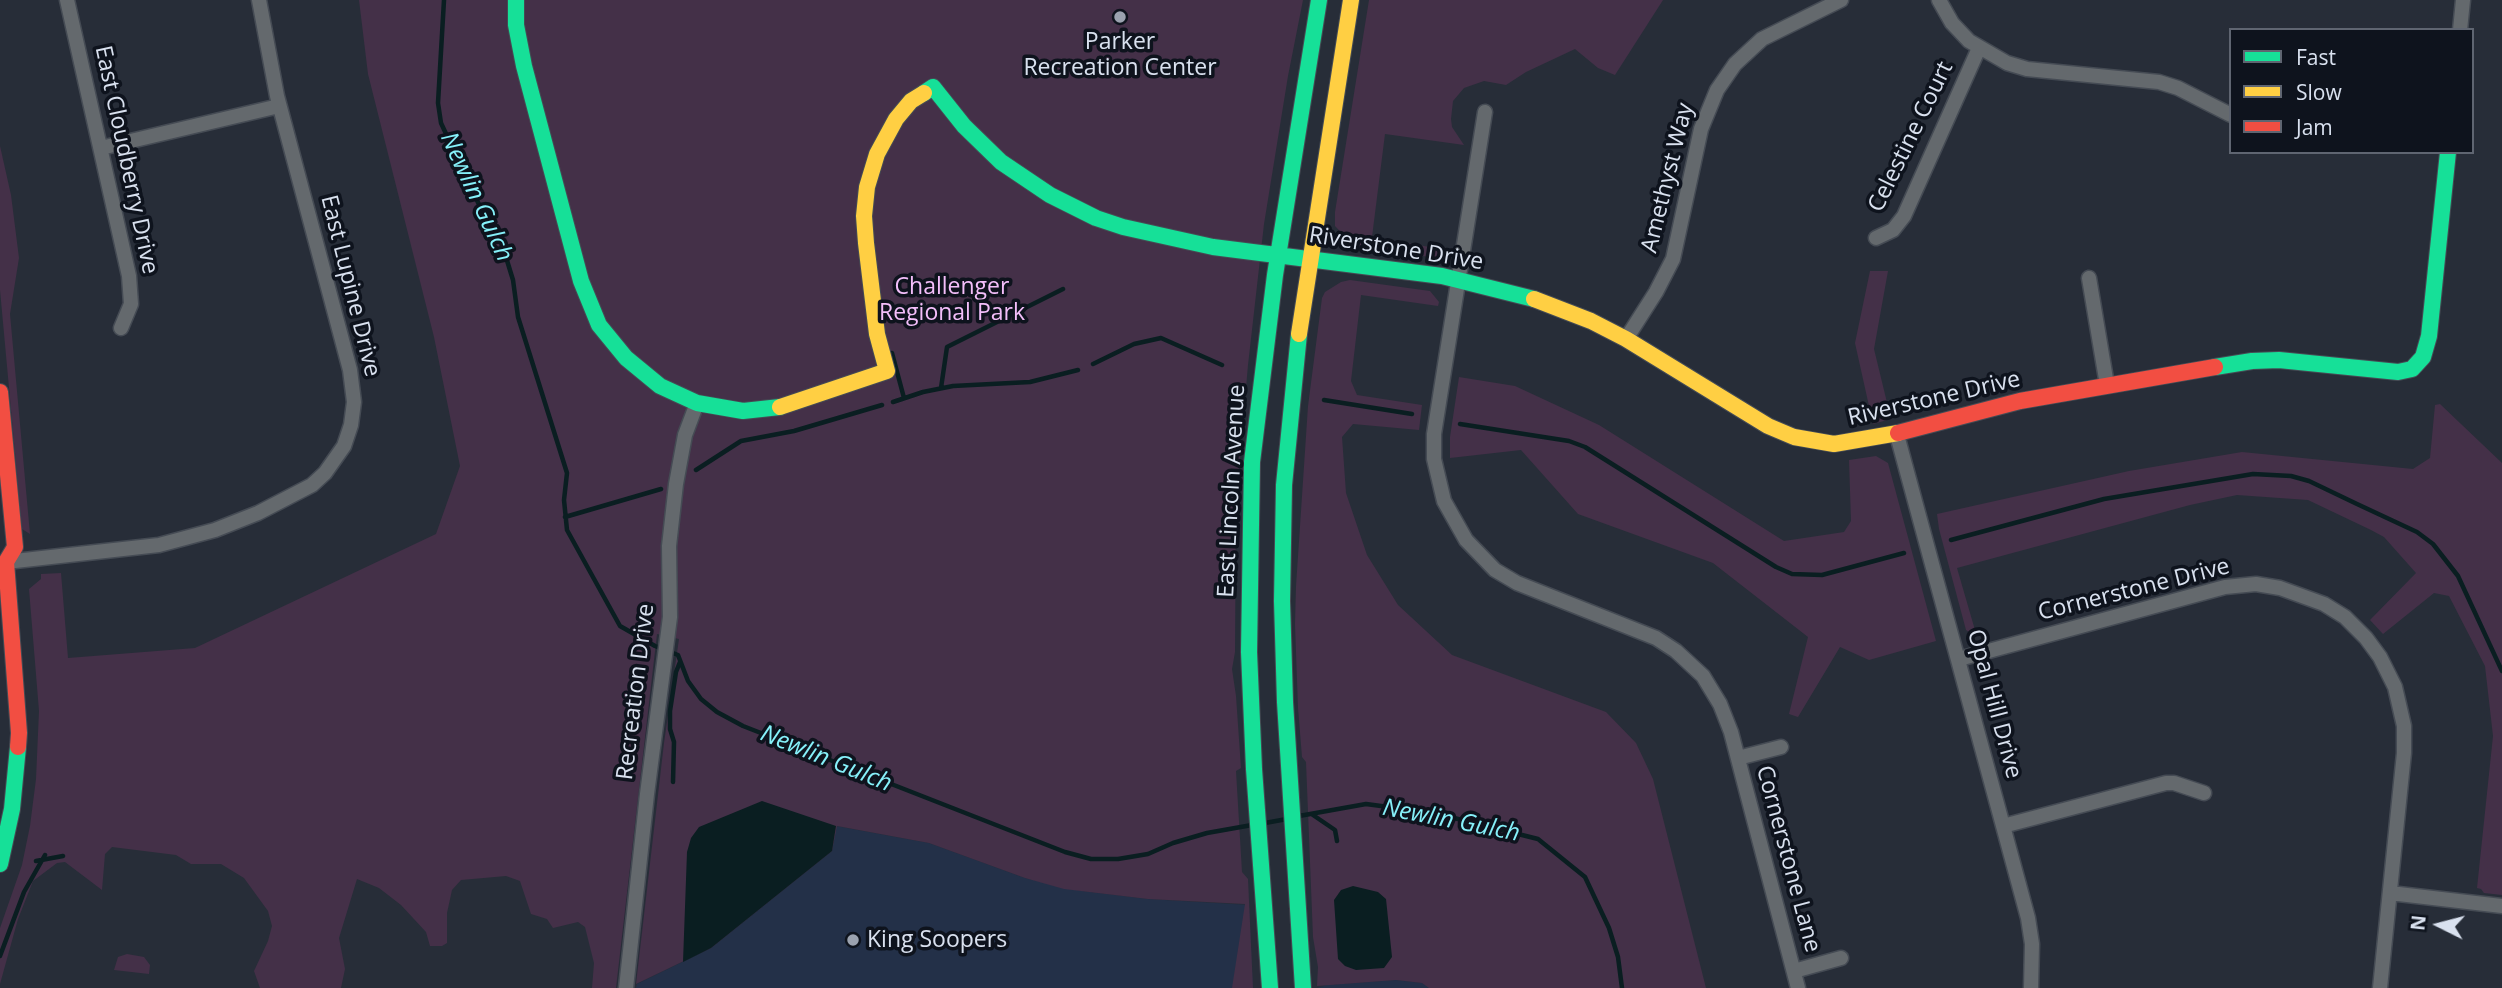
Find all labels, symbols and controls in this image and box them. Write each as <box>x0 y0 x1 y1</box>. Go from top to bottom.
marker: Parker Recreation Center <box>1112 9 1128 25</box>
place label: Parker Recreation Center <box>1023 28 1217 82</box>
legend <box>2229 28 2474 154</box>
street label: East Cloudberry Drive <box>88 43 164 277</box>
text: Fast <box>2296 43 2336 71</box>
street label: Celestine Court <box>1863 57 1959 217</box>
text: Slow <box>2296 78 2342 106</box>
street label: Amethyst Way <box>1636 100 1700 256</box>
text: Jam <box>2296 113 2333 141</box>
water label: Newlin Gulch <box>434 128 518 266</box>
street label: East Lupine Drive <box>314 192 386 380</box>
street label: Riverstone Drive <box>1307 222 1485 276</box>
park label: Challenger Regional Park <box>879 273 1025 327</box>
street label: Riverstone Drive <box>1845 366 2023 432</box>
street label: East Lincoln Avenue <box>1213 384 1251 598</box>
street label: Cornerstone Drive <box>2035 553 2233 627</box>
street label: Recreation Drive <box>611 602 661 782</box>
street label: Opal Hill Drive <box>1961 626 2027 782</box>
water label: Newlin Gulch <box>756 720 896 798</box>
street label: Cornerstone Lane <box>1750 763 1826 955</box>
water label: Newlin Gulch <box>1380 794 1522 848</box>
north arrow <box>2404 890 2474 960</box>
text: N <box>2404 914 2432 932</box>
place label: King Soopers <box>867 926 1007 954</box>
marker: King Soopers <box>845 932 861 948</box>

